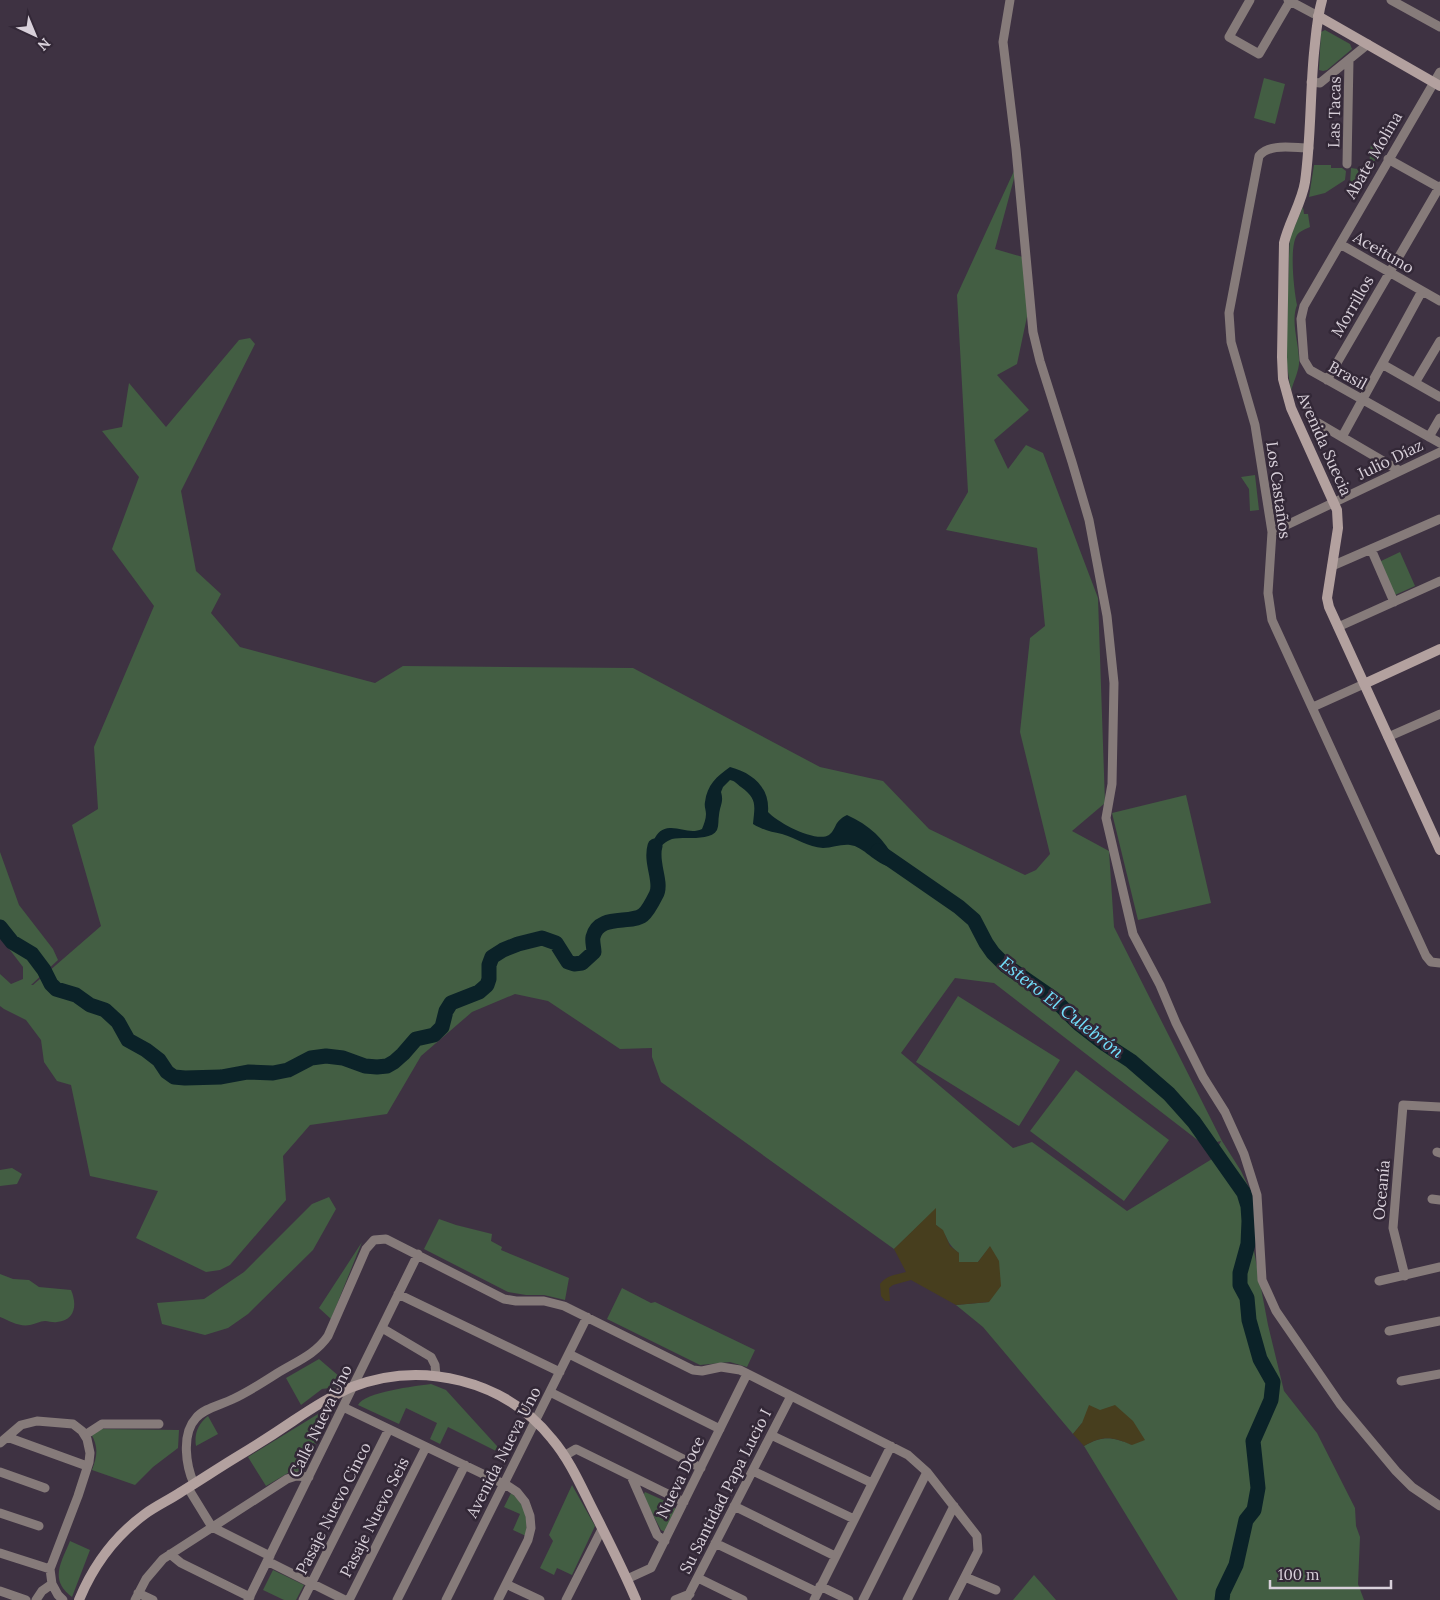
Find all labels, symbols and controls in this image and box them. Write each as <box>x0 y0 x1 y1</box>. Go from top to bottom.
north arrow <box>10 10 60 60</box>
text: N <box>34 34 54 55</box>
street label: Las Tacas <box>1323 76 1345 148</box>
street label: Abate Molina <box>1340 108 1406 203</box>
street label: Aceituno <box>1349 226 1418 277</box>
street label: Morrillos <box>1326 272 1378 340</box>
street label: Brasil <box>1325 356 1371 394</box>
street label: Avenida Suecia <box>1293 388 1357 499</box>
street label: Julio Díaz <box>1353 434 1426 484</box>
street label: Los Castaños <box>1262 440 1296 540</box>
water label: Estero El Culebrón <box>995 951 1129 1063</box>
street label: Oceanía <box>1368 1159 1394 1221</box>
street label: Calle Nueva Uno <box>284 1361 356 1481</box>
street label: Avenida Nueva Uno <box>461 1383 545 1522</box>
street label: Su Santidad Papa Lucio I <box>675 1405 775 1577</box>
street label: Nueva Doce <box>651 1432 709 1521</box>
street label: Pasaje Nuevo Cinco <box>291 1439 375 1577</box>
street label: Pasaje Nuevo Seis <box>335 1454 413 1580</box>
scale bar <box>1270 1558 1391 1590</box>
text: 100 m <box>1278 1565 1319 1584</box>

